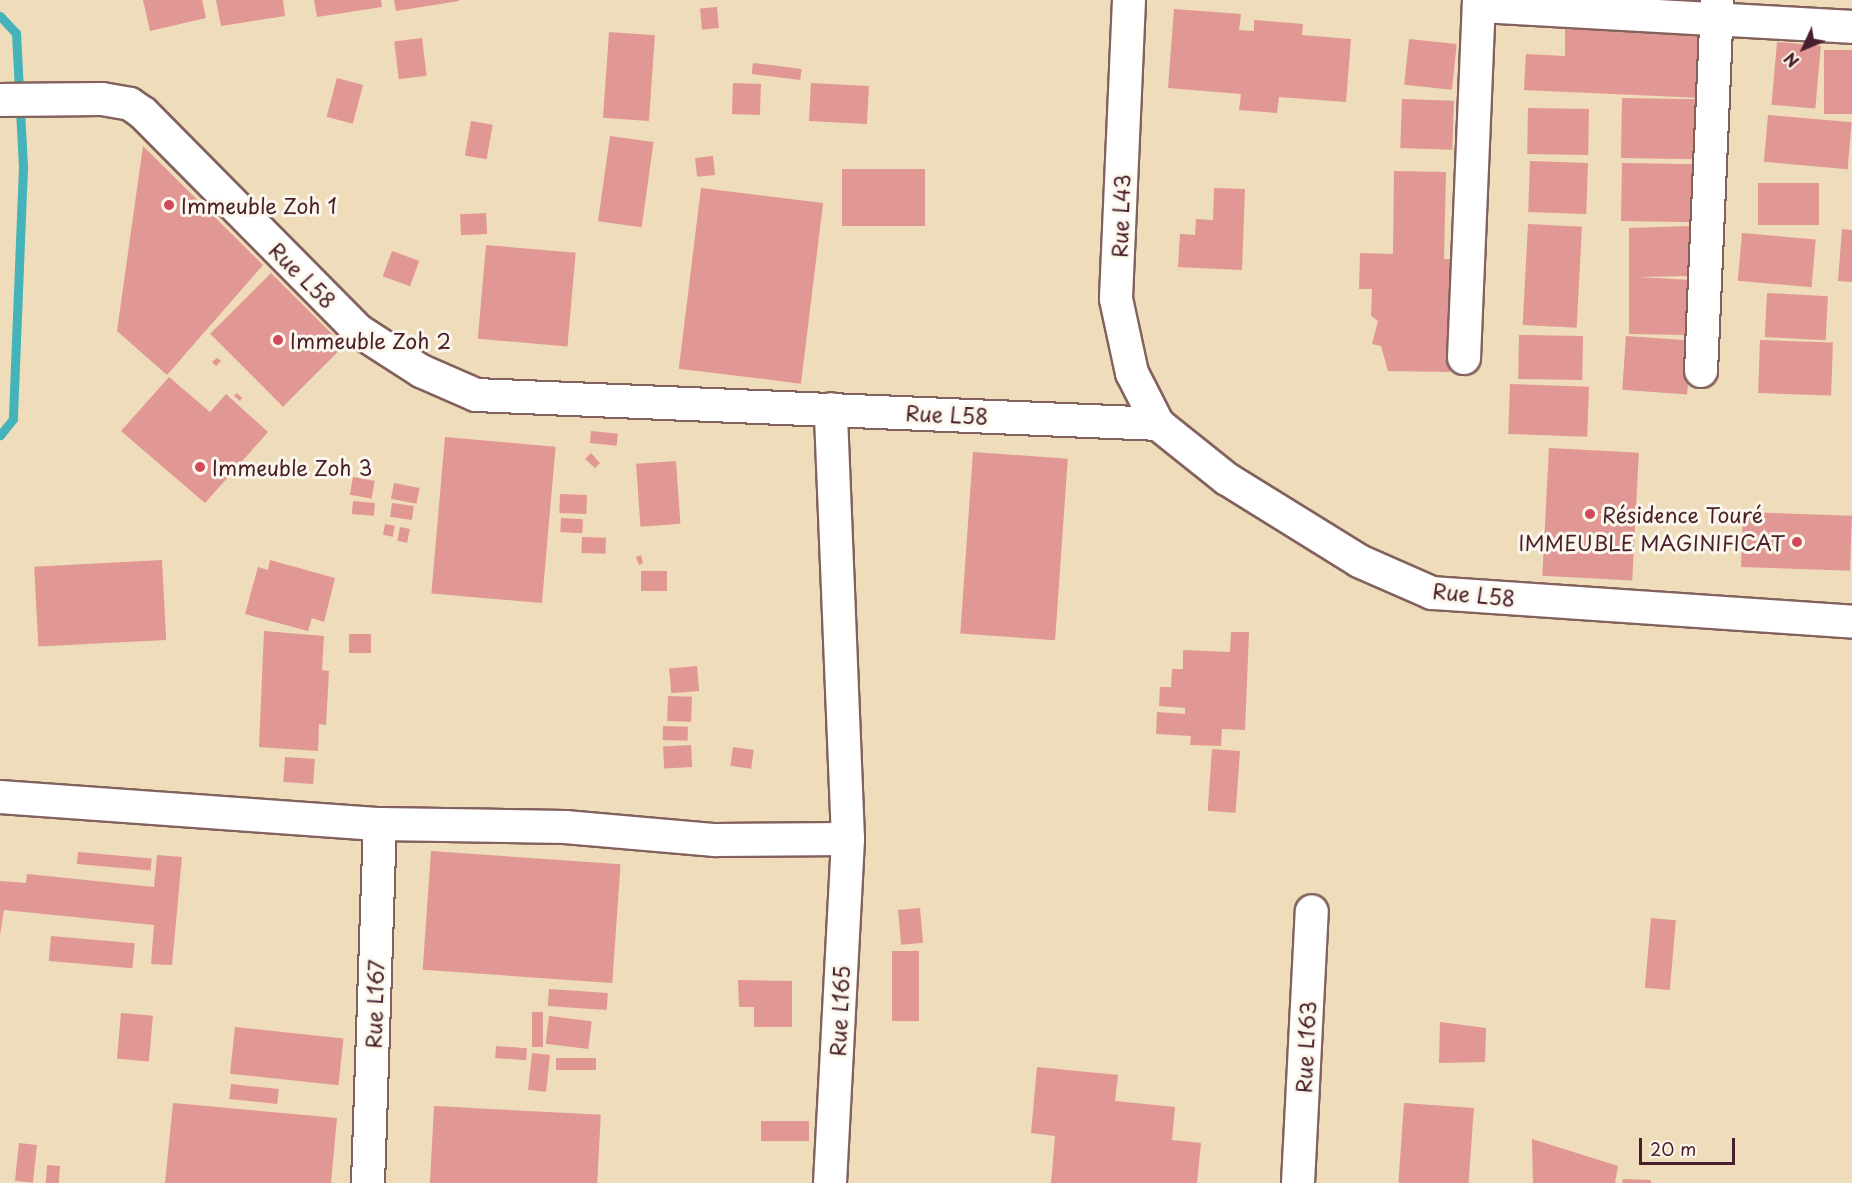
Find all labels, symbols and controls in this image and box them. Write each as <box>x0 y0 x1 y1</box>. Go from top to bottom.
north arrow <box>1774 18 1834 78</box>
text: N <box>1778 48 1804 73</box>
street label: Rue L43 <box>1106 173 1134 259</box>
place label: Immeuble Zoh 1 <box>181 192 337 218</box>
marker: Immeuble Zoh 1 <box>162 198 176 212</box>
street label: Rue L58 <box>264 236 342 314</box>
place label: Immeuble Zoh 2 <box>290 327 452 353</box>
marker: Immeuble Zoh 2 <box>271 333 285 347</box>
street label: Rue L58 <box>904 399 990 429</box>
place label: Immeuble Zoh 3 <box>212 454 373 480</box>
marker: Immeuble Zoh 3 <box>193 460 207 474</box>
place label: Résidence Touré <box>1602 501 1763 527</box>
marker: Résidence Touré <box>1583 507 1597 521</box>
place label: IMMEUBLE MAGINIFICAT <box>1520 529 1785 555</box>
marker: IMMEUBLE MAGINIFICAT <box>1790 535 1804 549</box>
street label: Rue L58 <box>1431 577 1517 611</box>
street label: Rue L167 <box>360 958 388 1050</box>
street label: Rue L165 <box>824 964 854 1058</box>
street label: Rue L163 <box>1290 1000 1320 1094</box>
scale bar <box>1642 1126 1738 1164</box>
text: 20 m <box>1650 1135 1696 1162</box>

